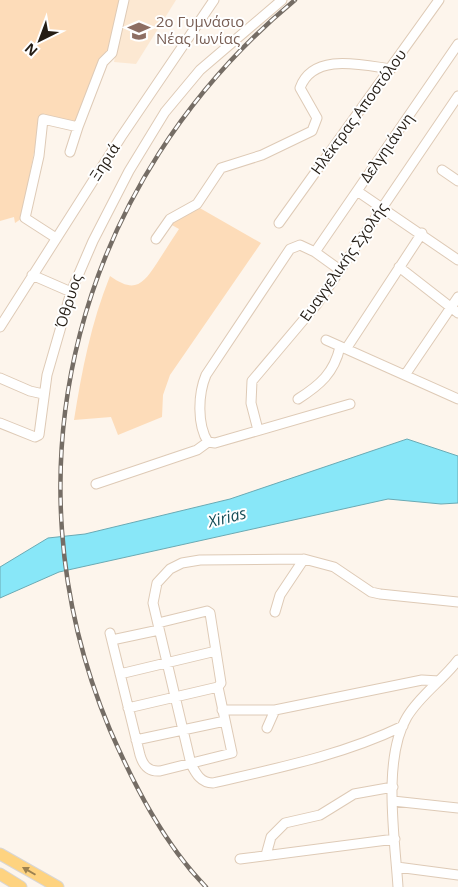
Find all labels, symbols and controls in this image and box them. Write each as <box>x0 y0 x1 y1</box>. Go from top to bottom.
place label: 2ο Γυμνάσιο Νέας Ιωνίας <box>156 11 244 48</box>
north arrow <box>15 15 65 65</box>
school or university icon: 2ο Γυμνάσιο Νέας Ιωνίας <box>126 18 152 44</box>
text: N <box>20 39 42 61</box>
street label: Ηλέκτρας Αποστόλου <box>306 45 410 178</box>
street label: Δελγηιάννη <box>355 109 417 186</box>
street label: Ξηριά <box>85 139 124 184</box>
street label: Ευαγγελικής Σχολής <box>295 198 392 325</box>
street label: Όθρυος <box>50 271 86 331</box>
water label: Xirias <box>205 502 249 533</box>
one-way arrow <box>22 866 35 875</box>

